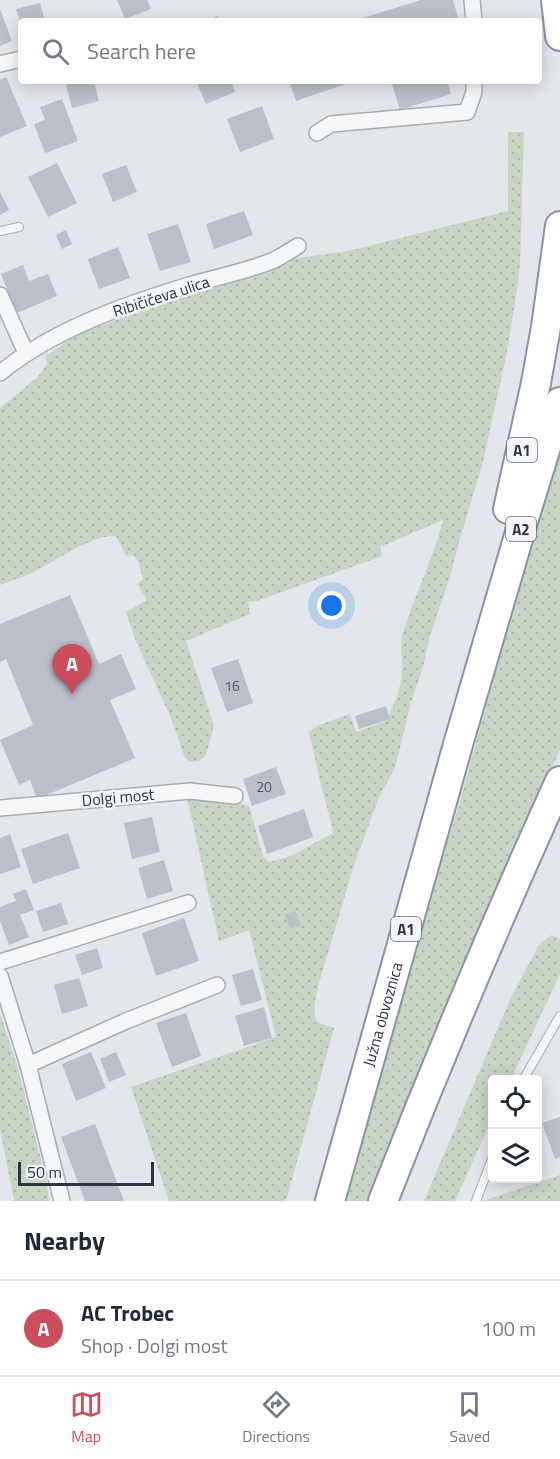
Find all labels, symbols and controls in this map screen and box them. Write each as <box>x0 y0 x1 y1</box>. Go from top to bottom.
search box <box>18 18 542 84</box>
text: Search here <box>87 34 196 68</box>
icon: search <box>39 35 72 68</box>
street label: Ribičičeva ulica <box>110 269 212 323</box>
road number: A1 <box>507 438 537 462</box>
road number: A2 <box>506 517 536 541</box>
your location <box>317 591 346 620</box>
pin: A <box>52 644 92 694</box>
house number: 16 <box>224 675 240 696</box>
house number: 20 <box>256 776 272 797</box>
street label: Dolgi most <box>81 782 156 812</box>
road number: A1 <box>391 917 421 941</box>
street label: Južna obvoznica <box>356 959 408 1069</box>
map controls <box>488 1075 542 1183</box>
button: locate <box>488 1075 542 1129</box>
button: layers <box>488 1129 542 1183</box>
scale bar <box>18 1159 154 1186</box>
text: 50 m <box>27 1160 62 1184</box>
text: Nearby <box>24 1221 105 1260</box>
text: AC Trobec <box>81 1296 174 1330</box>
text: A <box>37 1313 50 1344</box>
text: 100 m <box>481 1313 536 1344</box>
text: Shop · Dolgi most <box>81 1330 228 1361</box>
tab: Map <box>70 1388 103 1448</box>
tab: Directions <box>242 1388 310 1448</box>
tab: Saved <box>450 1388 490 1448</box>

